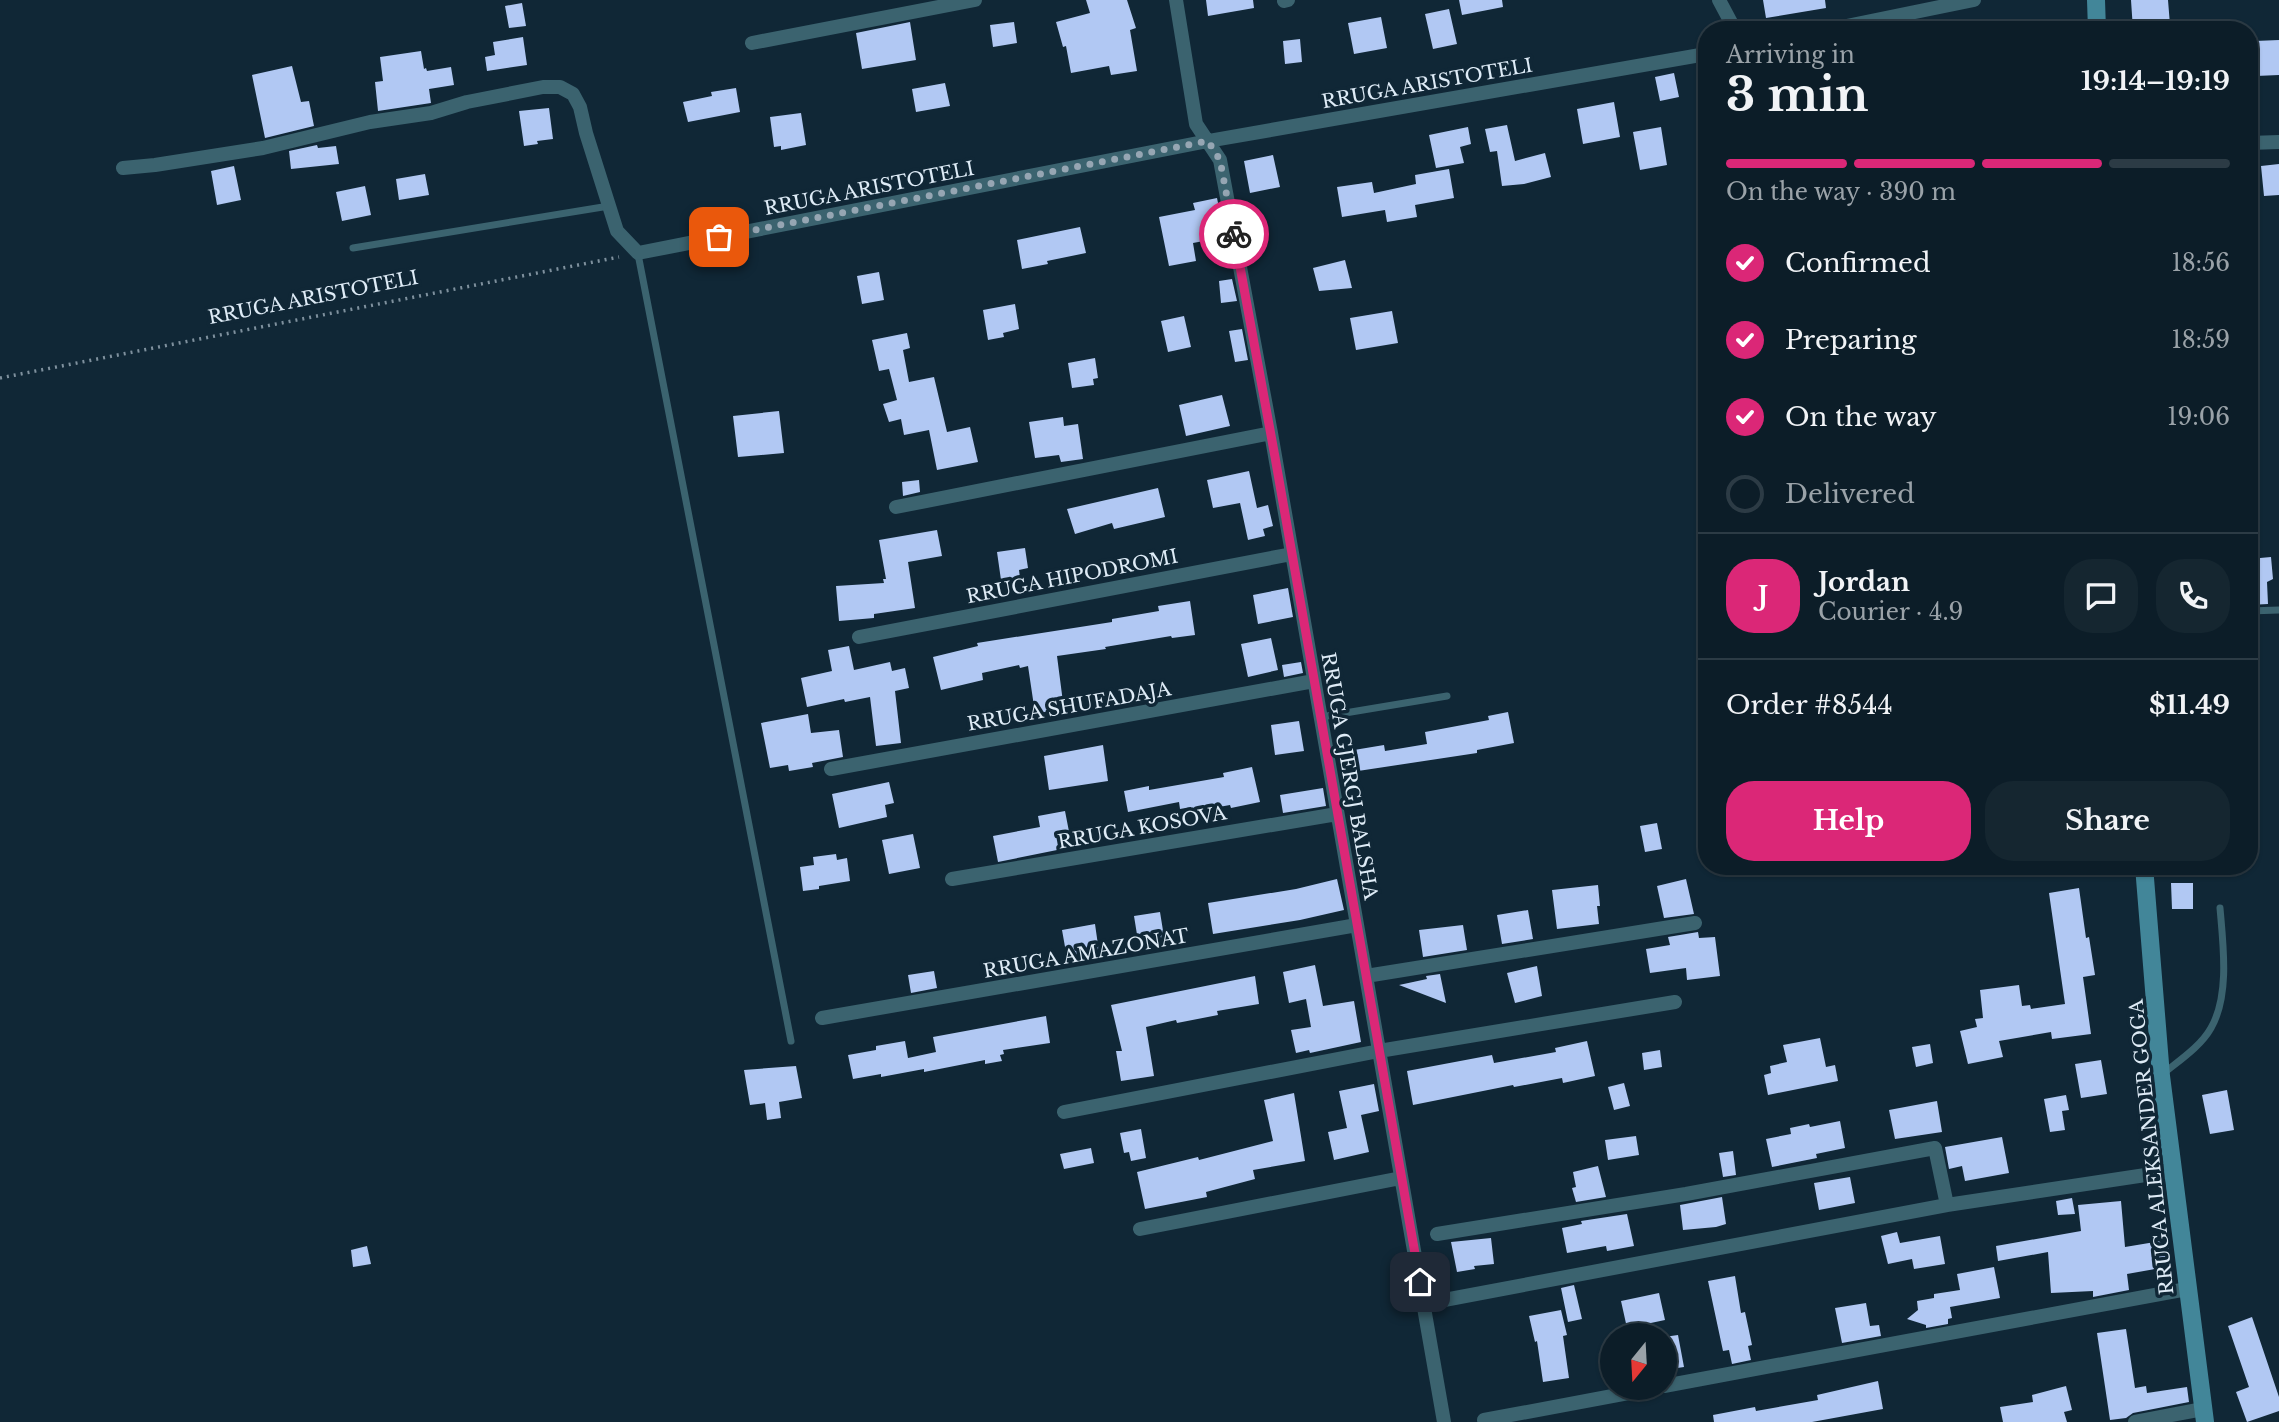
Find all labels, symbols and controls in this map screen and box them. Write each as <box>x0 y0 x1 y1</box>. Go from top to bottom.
text: Arriving in <box>1726 41 1855 69</box>
street label: RRUGA ARISTOTELI <box>1320 54 1534 113</box>
text: 19:14–19:19 <box>2081 65 2230 97</box>
text: 3 min <box>1726 66 1868 123</box>
street label: RRUGA ARISTOTELI <box>762 157 976 220</box>
text: On the way · 390 m <box>1726 178 1956 206</box>
courier <box>1199 199 1269 269</box>
pin <box>689 207 749 267</box>
icon: bike <box>1215 215 1253 253</box>
icon: bag <box>700 218 738 256</box>
icon: check <box>1726 244 1764 282</box>
text: Confirmed <box>1785 247 1930 279</box>
text: 18:56 <box>2171 249 2230 277</box>
street label: RRUGA ARISTOTELI <box>206 266 420 329</box>
icon: check <box>1726 321 1764 359</box>
text: Preparing <box>1785 324 1917 356</box>
text: 18:59 <box>2171 326 2230 354</box>
icon: check <box>1726 398 1764 436</box>
text: On the way <box>1785 401 1937 433</box>
text: 19:06 <box>2167 403 2230 431</box>
text: Delivered <box>1785 478 1915 510</box>
street label: RRUGA HIPODROMI <box>964 545 1180 608</box>
button: chat <box>2064 559 2138 633</box>
button: phone <box>2156 559 2230 633</box>
text: Jordan <box>1818 566 1910 598</box>
text: J <box>1758 580 1768 612</box>
text: Courier · 4.9 <box>1818 598 1963 626</box>
street label: RRUGA GJERGJ BALSHA <box>1316 651 1383 902</box>
street label: RRUGA SHUFADAJA <box>965 677 1173 736</box>
text: Order #8544 <box>1726 689 1893 721</box>
text: $11.49 <box>2149 689 2230 721</box>
button: Help <box>1726 781 1971 861</box>
button: Share <box>1985 781 2230 861</box>
street label: RRUGA KOSOVA <box>1056 801 1229 854</box>
street label: RRUGA AMAZONAT <box>981 924 1191 983</box>
street label: RRUGA ALEKSANDER GOGA <box>2125 998 2178 1296</box>
pin <box>1390 1252 1450 1312</box>
icon: home <box>1401 1263 1439 1301</box>
north arrow <box>1600 1323 1676 1400</box>
map controls <box>1600 1323 1677 1400</box>

